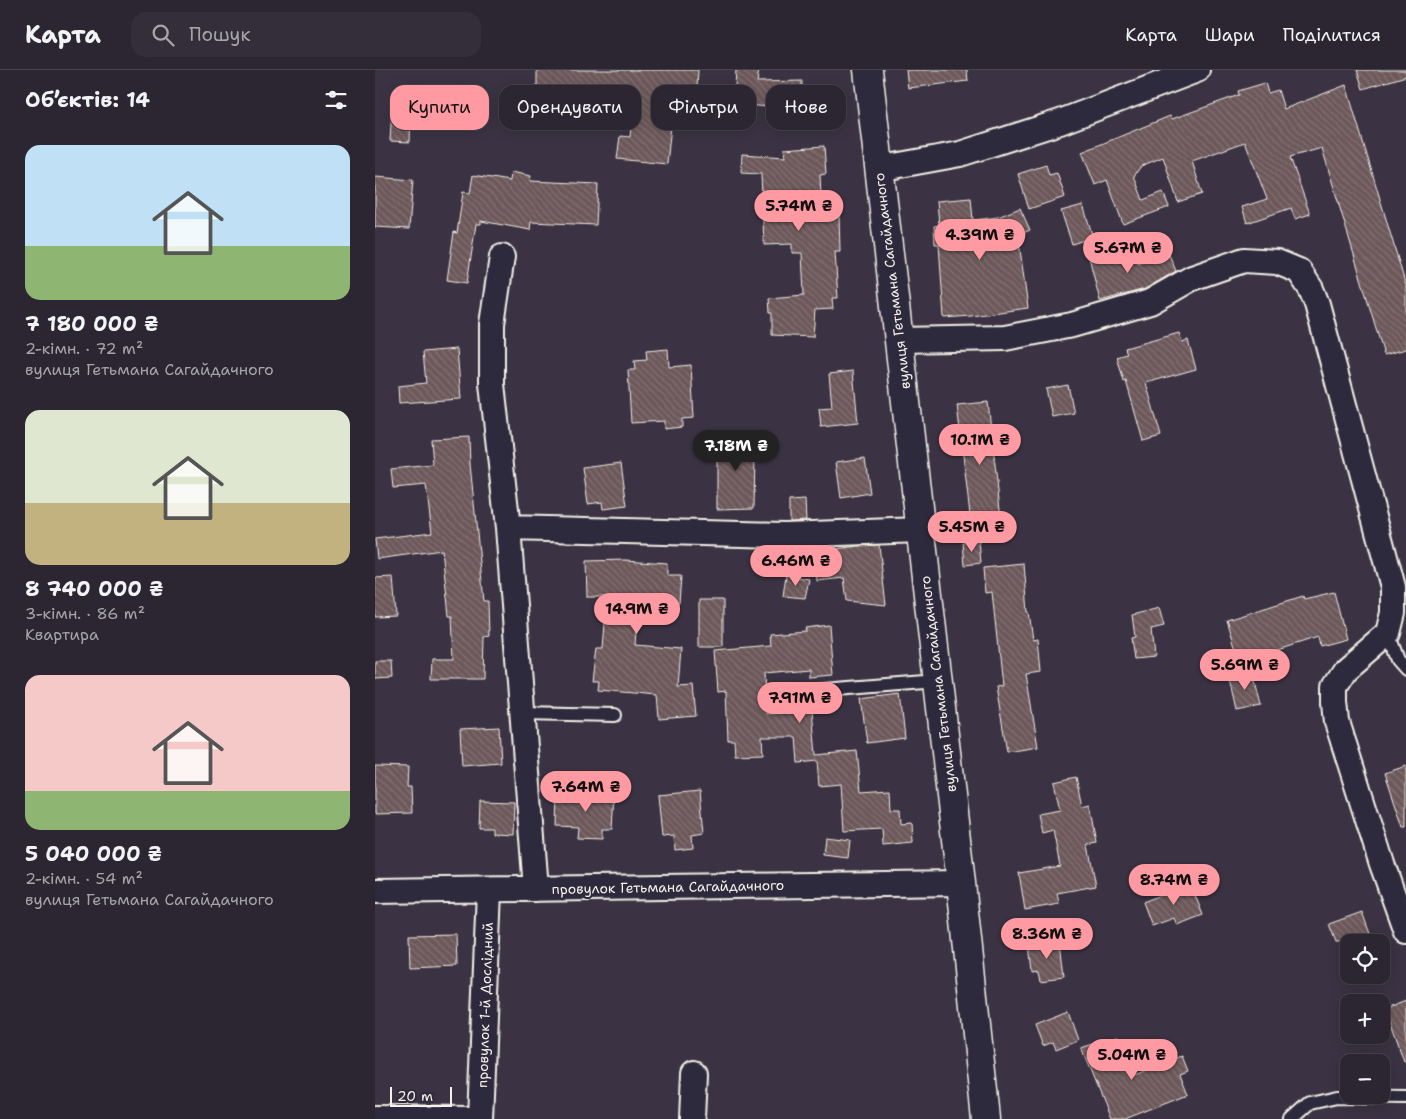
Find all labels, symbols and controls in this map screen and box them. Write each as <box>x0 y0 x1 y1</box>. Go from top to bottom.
search box <box>131 12 481 57</box>
text: Карта <box>25 19 101 51</box>
icon: search <box>149 21 177 49</box>
text: Пошук <box>189 22 251 47</box>
text: Карта <box>1125 23 1177 47</box>
text: Шари <box>1205 23 1255 47</box>
text: Поділитися <box>1283 23 1381 47</box>
chip: Купити <box>390 85 489 130</box>
chip: Орендувати <box>499 85 641 130</box>
chip: Фільтри <box>651 85 756 130</box>
chip: Нове <box>766 85 846 130</box>
text: Об’єктів: 14 <box>25 86 150 114</box>
icon: filters <box>322 86 350 114</box>
street label: вулиця Гетьмана Сагайдачного <box>870 172 914 390</box>
icon: home <box>143 178 233 268</box>
pin: 5.74M ₴ <box>753 190 845 232</box>
text: 5.74M ₴ <box>765 195 833 216</box>
pin: 4.39M ₴ <box>934 218 1026 261</box>
text: 4.39M ₴ <box>945 224 1015 245</box>
pin: 5.67M ₴ <box>1082 232 1174 274</box>
text: 5.67M ₴ <box>1094 237 1162 258</box>
text: 7 180 000 ₴ <box>25 310 159 338</box>
text: 2-кімн. · 72 m² <box>25 338 143 359</box>
text: вулиця Гетьмана Сагайдачного <box>25 359 274 380</box>
pin: 10.1M ₴ <box>934 424 1026 466</box>
text: 10.1M ₴ <box>950 429 1010 450</box>
pin: 7.18M ₴ <box>690 430 782 472</box>
text: 7.18M ₴ <box>704 435 768 456</box>
icon: home <box>143 443 233 533</box>
pin: 5.45M ₴ <box>926 510 1018 553</box>
text: 5.45M ₴ <box>939 516 1005 537</box>
pin: 6.46M ₴ <box>750 544 842 587</box>
text: 6.46M ₴ <box>761 550 831 571</box>
text: 8 740 000 ₴ <box>25 575 164 603</box>
street label: вулиця Гетьмана Сагайдачного <box>916 575 960 793</box>
pin: 14.9M ₴ <box>591 592 683 635</box>
text: 14.9M ₴ <box>605 598 669 619</box>
text: 3-кімн. · 86 m² <box>25 603 145 624</box>
text: Квартира <box>25 624 99 645</box>
pin: 5.69M ₴ <box>1199 648 1291 691</box>
text: 5.69M ₴ <box>1211 654 1279 675</box>
pin: 7.91M ₴ <box>754 682 846 724</box>
text: 7.91M ₴ <box>768 687 832 708</box>
icon: home <box>143 708 233 798</box>
pin: 7.64M ₴ <box>540 770 632 813</box>
text: 7.64M ₴ <box>551 776 621 797</box>
text: 5 040 000 ₴ <box>25 840 162 868</box>
pin: 8.74M ₴ <box>1128 864 1220 906</box>
text: 2-кімн. · 54 m² <box>25 868 143 889</box>
text: 8.74M ₴ <box>1140 869 1208 890</box>
street label: провулок Гетьмана Сагайдачного <box>552 876 784 898</box>
text: вулиця Гетьмана Сагайдачного <box>25 889 274 910</box>
pin: 8.36M ₴ <box>1001 918 1093 960</box>
street label: провулок 1-й Дослідний <box>473 922 497 1088</box>
text: 8.36M ₴ <box>1012 923 1082 944</box>
map controls <box>1340 934 1390 1104</box>
button: locate <box>1340 934 1390 984</box>
button: + <box>1340 994 1390 1044</box>
pin: 5.04M ₴ <box>1086 1038 1178 1081</box>
text: 5.04M ₴ <box>1098 1044 1166 1065</box>
button: − <box>1340 1054 1390 1104</box>
scale bar <box>390 1084 453 1107</box>
text: 20 m <box>397 1087 433 1105</box>

